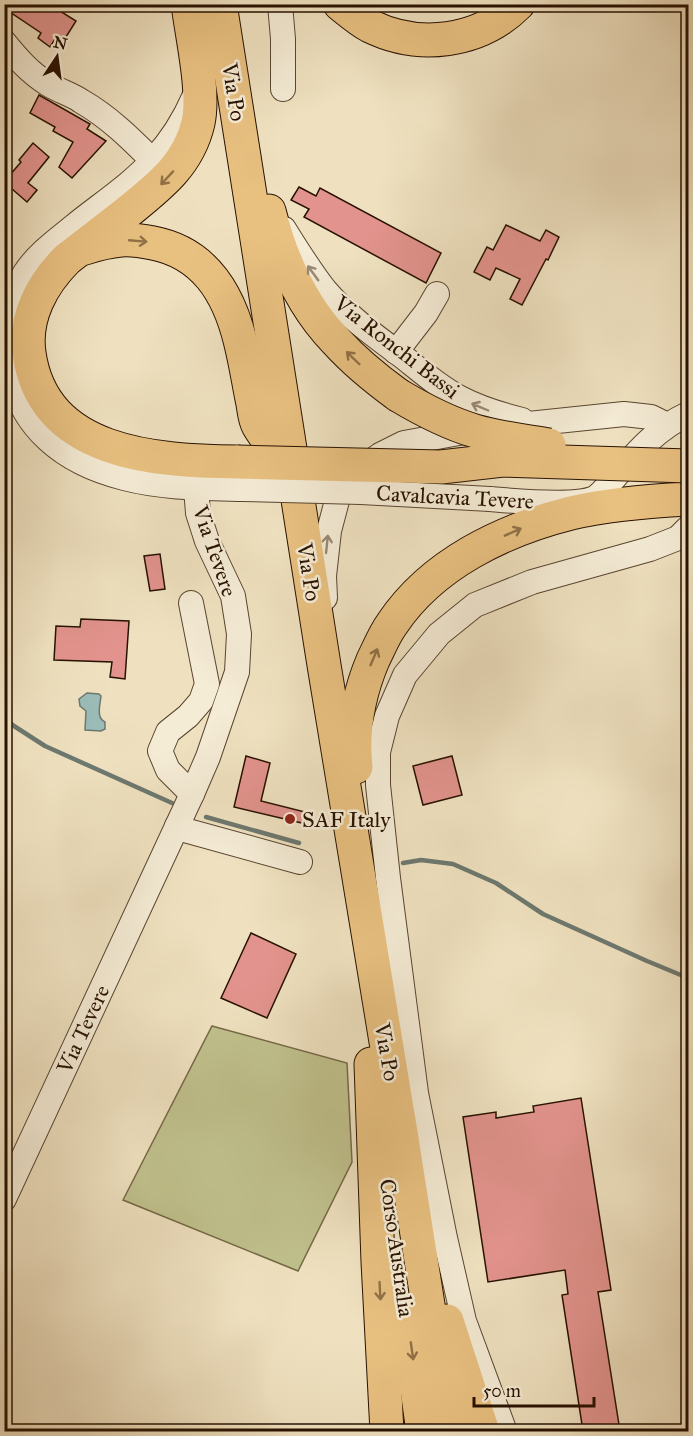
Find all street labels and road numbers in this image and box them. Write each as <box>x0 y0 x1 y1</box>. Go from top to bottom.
street label: Via Po <box>216 60 252 123</box>
street label: Via Ronchi Bassi <box>328 289 465 404</box>
street label: Cavalcavia Tevere <box>375 479 535 515</box>
street label: Via Tevere <box>187 501 243 600</box>
street label: Via Po <box>291 540 327 603</box>
street label: Via Tevere <box>50 980 115 1078</box>
street label: Via Po <box>368 1020 405 1083</box>
street label: Corso Australia <box>374 1177 420 1320</box>

